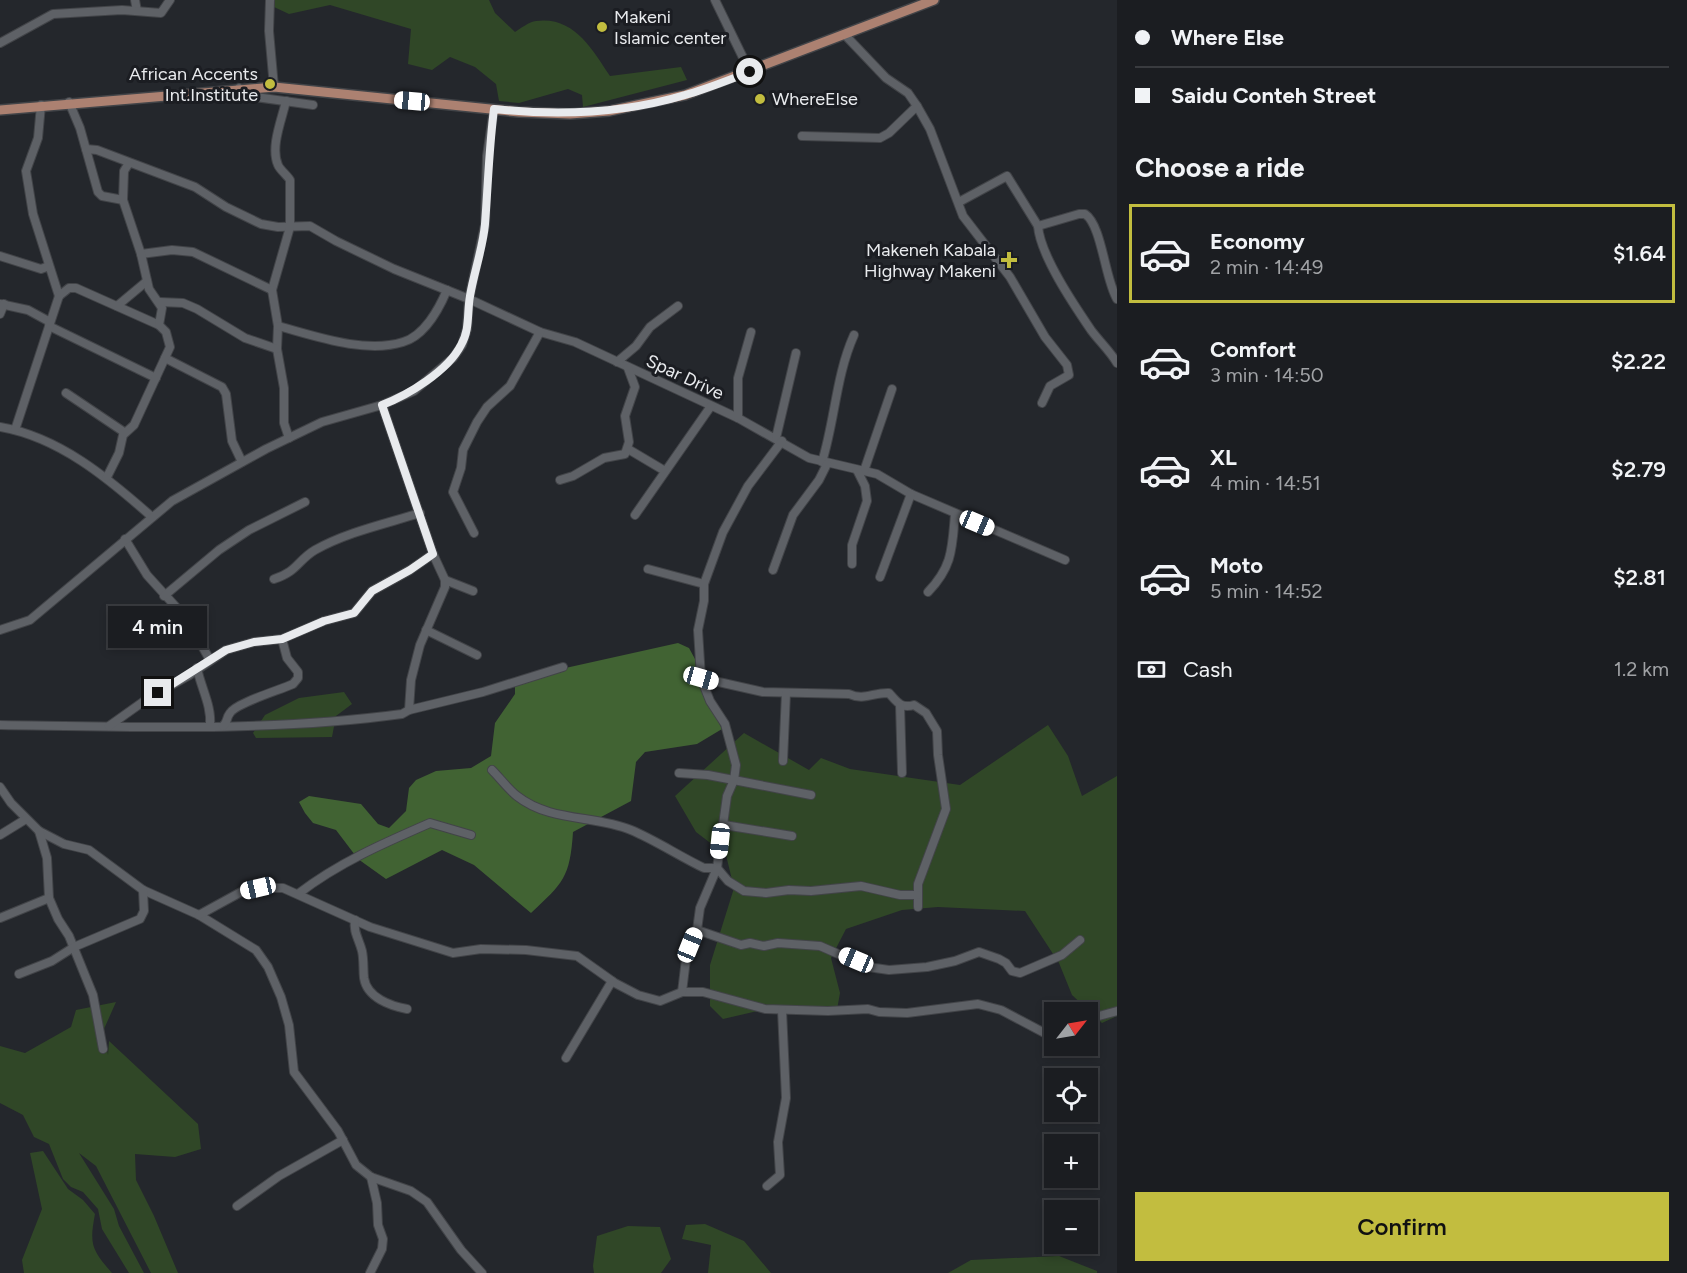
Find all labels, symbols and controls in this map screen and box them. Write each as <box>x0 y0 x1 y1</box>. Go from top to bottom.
place label: Makeni Islamic center <box>614 6 726 49</box>
marker: Makeni Islamic center <box>595 20 609 34</box>
text: Where Else <box>1171 24 1284 51</box>
route start <box>736 58 763 85</box>
place label: African Accents Int.Institute <box>129 63 258 106</box>
marker: African Accents Int.Institute <box>263 77 277 91</box>
text: Saidu Conteh Street <box>1171 82 1376 109</box>
place label: WhereElse <box>772 88 858 110</box>
car <box>393 90 431 112</box>
marker: WhereElse <box>753 92 767 106</box>
text: Choose a ride <box>1135 151 1304 184</box>
icon: car <box>1138 227 1192 281</box>
text: Economy <box>1210 228 1305 255</box>
place label: Makeneh Kabala Highway Makeni <box>864 239 996 282</box>
text: $1.64 <box>1613 240 1666 267</box>
marker: Makeneh Kabala Highway Makeni <box>1000 251 1018 269</box>
text: 2 min · 14:49 <box>1210 255 1323 279</box>
icon: car <box>1138 335 1192 389</box>
text: Comfort <box>1210 336 1296 363</box>
text: $2.22 <box>1611 348 1666 375</box>
street label: Spar Drive <box>643 349 727 405</box>
text: 3 min · 14:50 <box>1210 363 1324 387</box>
icon: car <box>1138 443 1192 497</box>
text: XL <box>1210 444 1237 471</box>
text: $2.79 <box>1611 456 1666 483</box>
text: 4 min · 14:51 <box>1210 471 1321 495</box>
car <box>957 508 997 538</box>
icon: car <box>1138 551 1192 605</box>
text: Moto <box>1210 552 1263 579</box>
text: $2.81 <box>1613 564 1666 591</box>
text: 5 min · 14:52 <box>1210 579 1323 603</box>
callout: 4 min <box>108 606 207 648</box>
text: 4 min <box>132 615 183 639</box>
icon: cash <box>1135 653 1168 686</box>
text: Cash <box>1183 656 1233 683</box>
text: 1.2 km <box>1614 657 1669 681</box>
car <box>681 664 721 692</box>
route end <box>144 679 171 706</box>
car <box>709 822 731 860</box>
car <box>238 875 278 901</box>
car <box>675 925 705 965</box>
car <box>836 945 876 975</box>
north arrow <box>1044 1002 1098 1056</box>
map controls <box>1044 1002 1098 1254</box>
button: locate <box>1044 1068 1098 1122</box>
button: + <box>1044 1134 1098 1188</box>
button: Confirm <box>1135 1192 1669 1261</box>
button: − <box>1044 1200 1098 1254</box>

